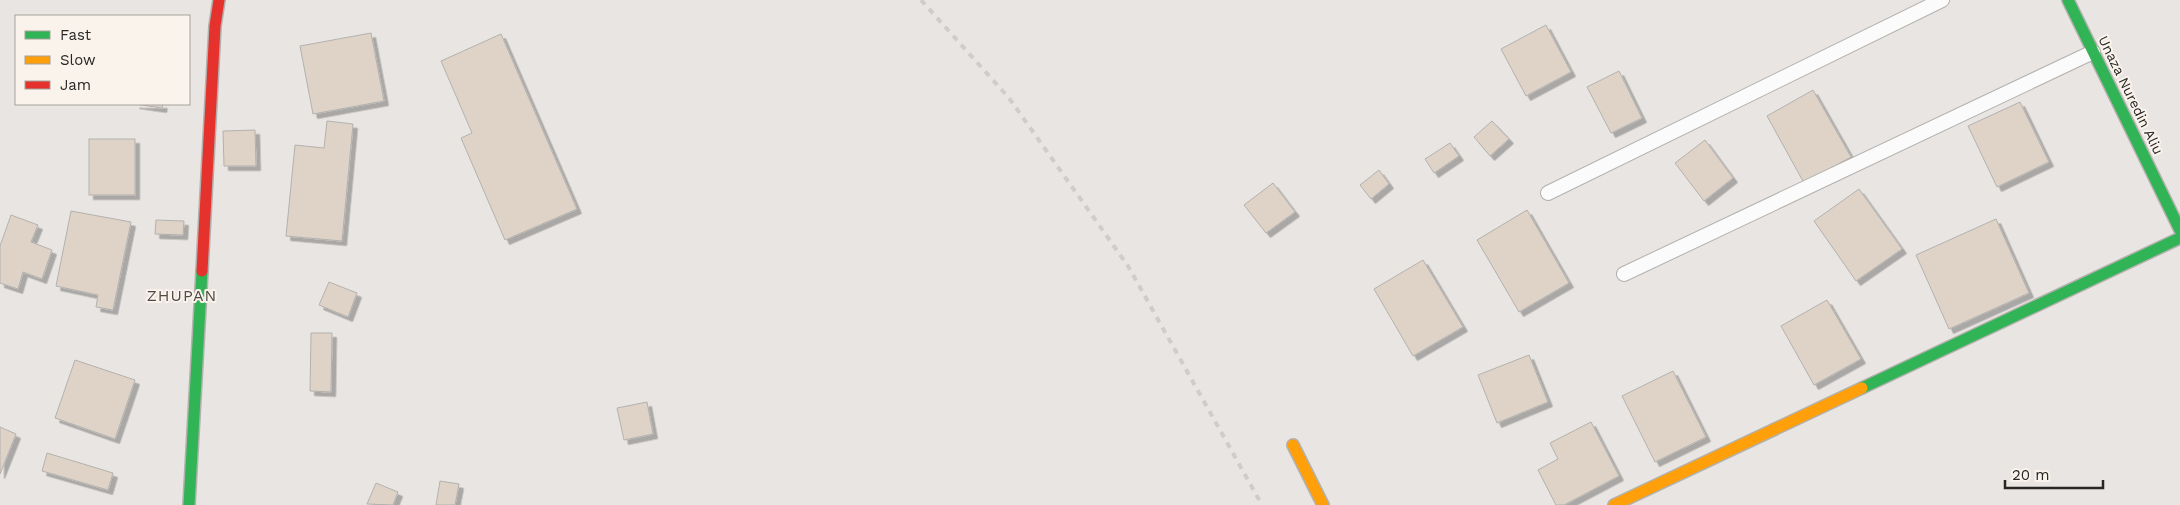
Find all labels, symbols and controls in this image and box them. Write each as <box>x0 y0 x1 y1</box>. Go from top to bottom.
legend <box>15 15 190 105</box>
text: Fast <box>60 26 92 44</box>
street label: Unaza Nuredin Aliu <box>2095 33 2167 157</box>
text: Slow <box>60 51 96 69</box>
text: Jam <box>60 76 91 94</box>
district label: ZHUPAN <box>147 286 217 305</box>
scale bar <box>2005 458 2102 490</box>
text: 20 m <box>2012 466 2050 484</box>

